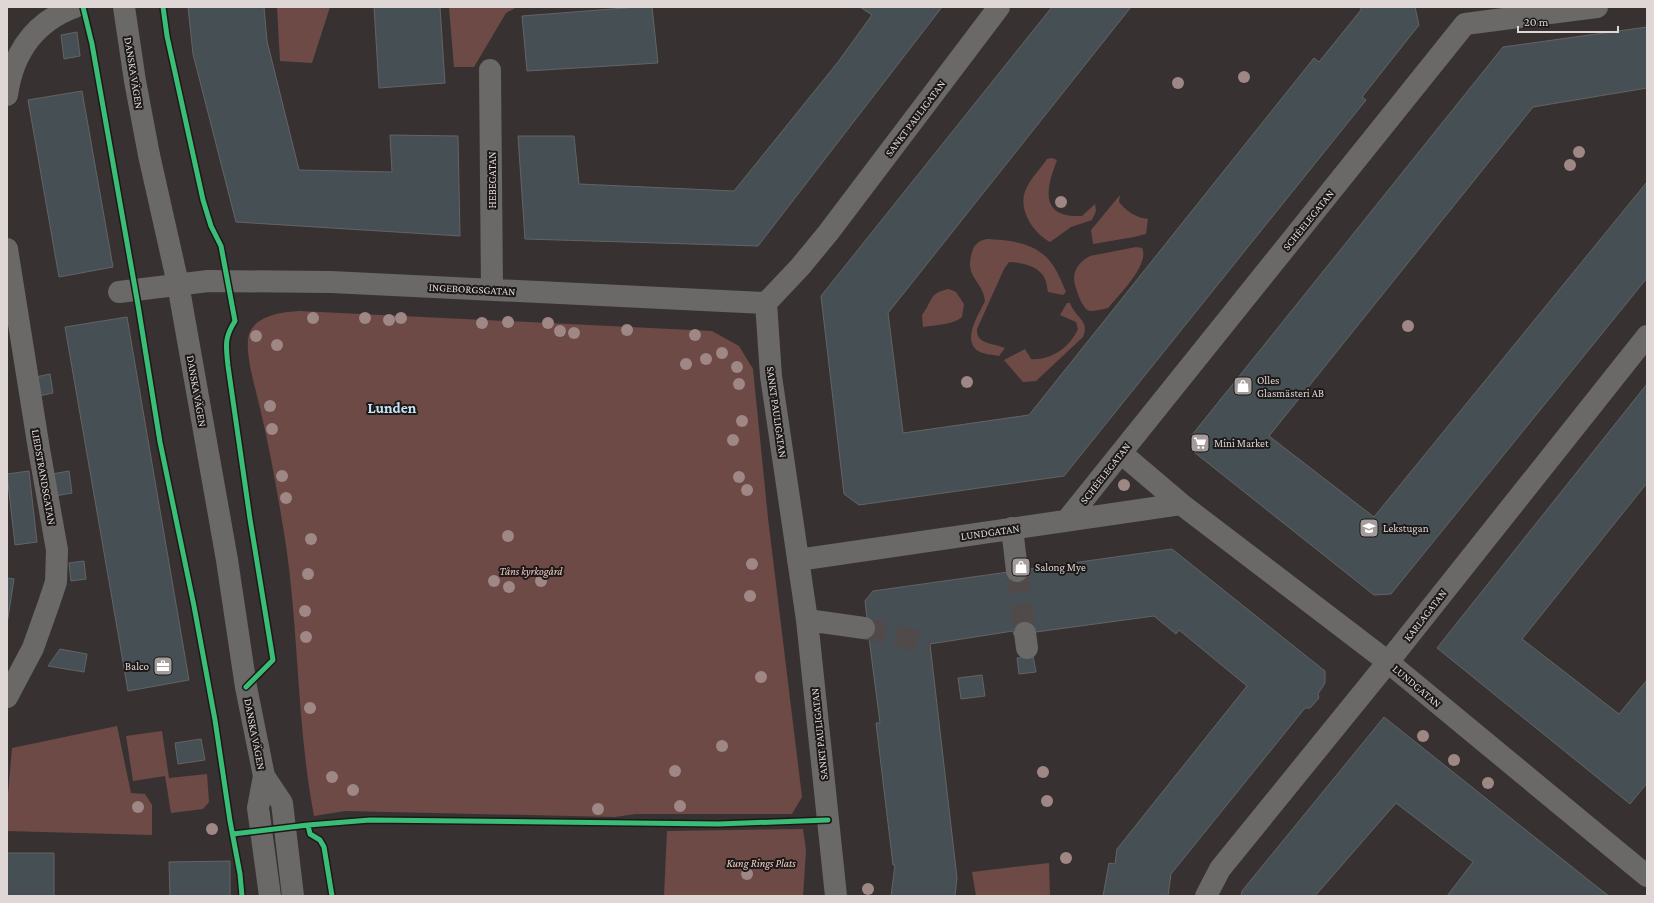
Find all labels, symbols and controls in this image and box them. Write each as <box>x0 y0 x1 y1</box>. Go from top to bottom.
scale bar <box>1518 8 1618 34</box>
text: 20 m <box>1524 15 1549 29</box>
street label: DANSKA VÄGEN <box>122 36 146 110</box>
street label: SANKT PAULIGATAN <box>882 78 948 158</box>
street label: HEBEGATAN <box>486 151 498 209</box>
street label: SCHÉELEGATAN <box>1280 187 1336 253</box>
street label: INGEBORGSGATAN <box>428 281 516 297</box>
street label: DANSKA VÄGEN <box>185 354 209 428</box>
street label: SANKT PAULIGATAN <box>765 366 789 458</box>
place label: Olles Glasmästeri AB <box>1257 374 1324 399</box>
shop icon: Olles Glasmästeri AB <box>1232 375 1254 397</box>
district label: Lunden <box>368 400 417 416</box>
street label: LIEDSTRANDSGATAN <box>30 428 58 526</box>
supermarket icon: Mini Market <box>1189 432 1211 454</box>
place label: Mini Market <box>1214 437 1269 449</box>
street label: SCHÉELEGATAN <box>1077 440 1133 506</box>
school or university icon: Lekstugan <box>1358 517 1380 539</box>
street label: LUNDGATAN <box>960 522 1020 542</box>
place label: Lekstugan <box>1383 522 1429 535</box>
shop icon: Salong Mye <box>1010 556 1032 578</box>
place label: Salong Mye <box>1035 561 1086 574</box>
park label: Tåns kyrkogård <box>499 565 563 578</box>
street label: KARLAGATAN <box>1401 587 1449 643</box>
office icon: Balco <box>152 655 174 677</box>
place label: Balco <box>125 660 150 672</box>
street label: LUNDGATAN <box>1391 662 1443 710</box>
street label: SANKT PAULIGATAN <box>808 688 830 780</box>
street label: DANSKA VÄGEN <box>242 697 268 771</box>
park label: Kung Rings Plats <box>726 857 796 870</box>

